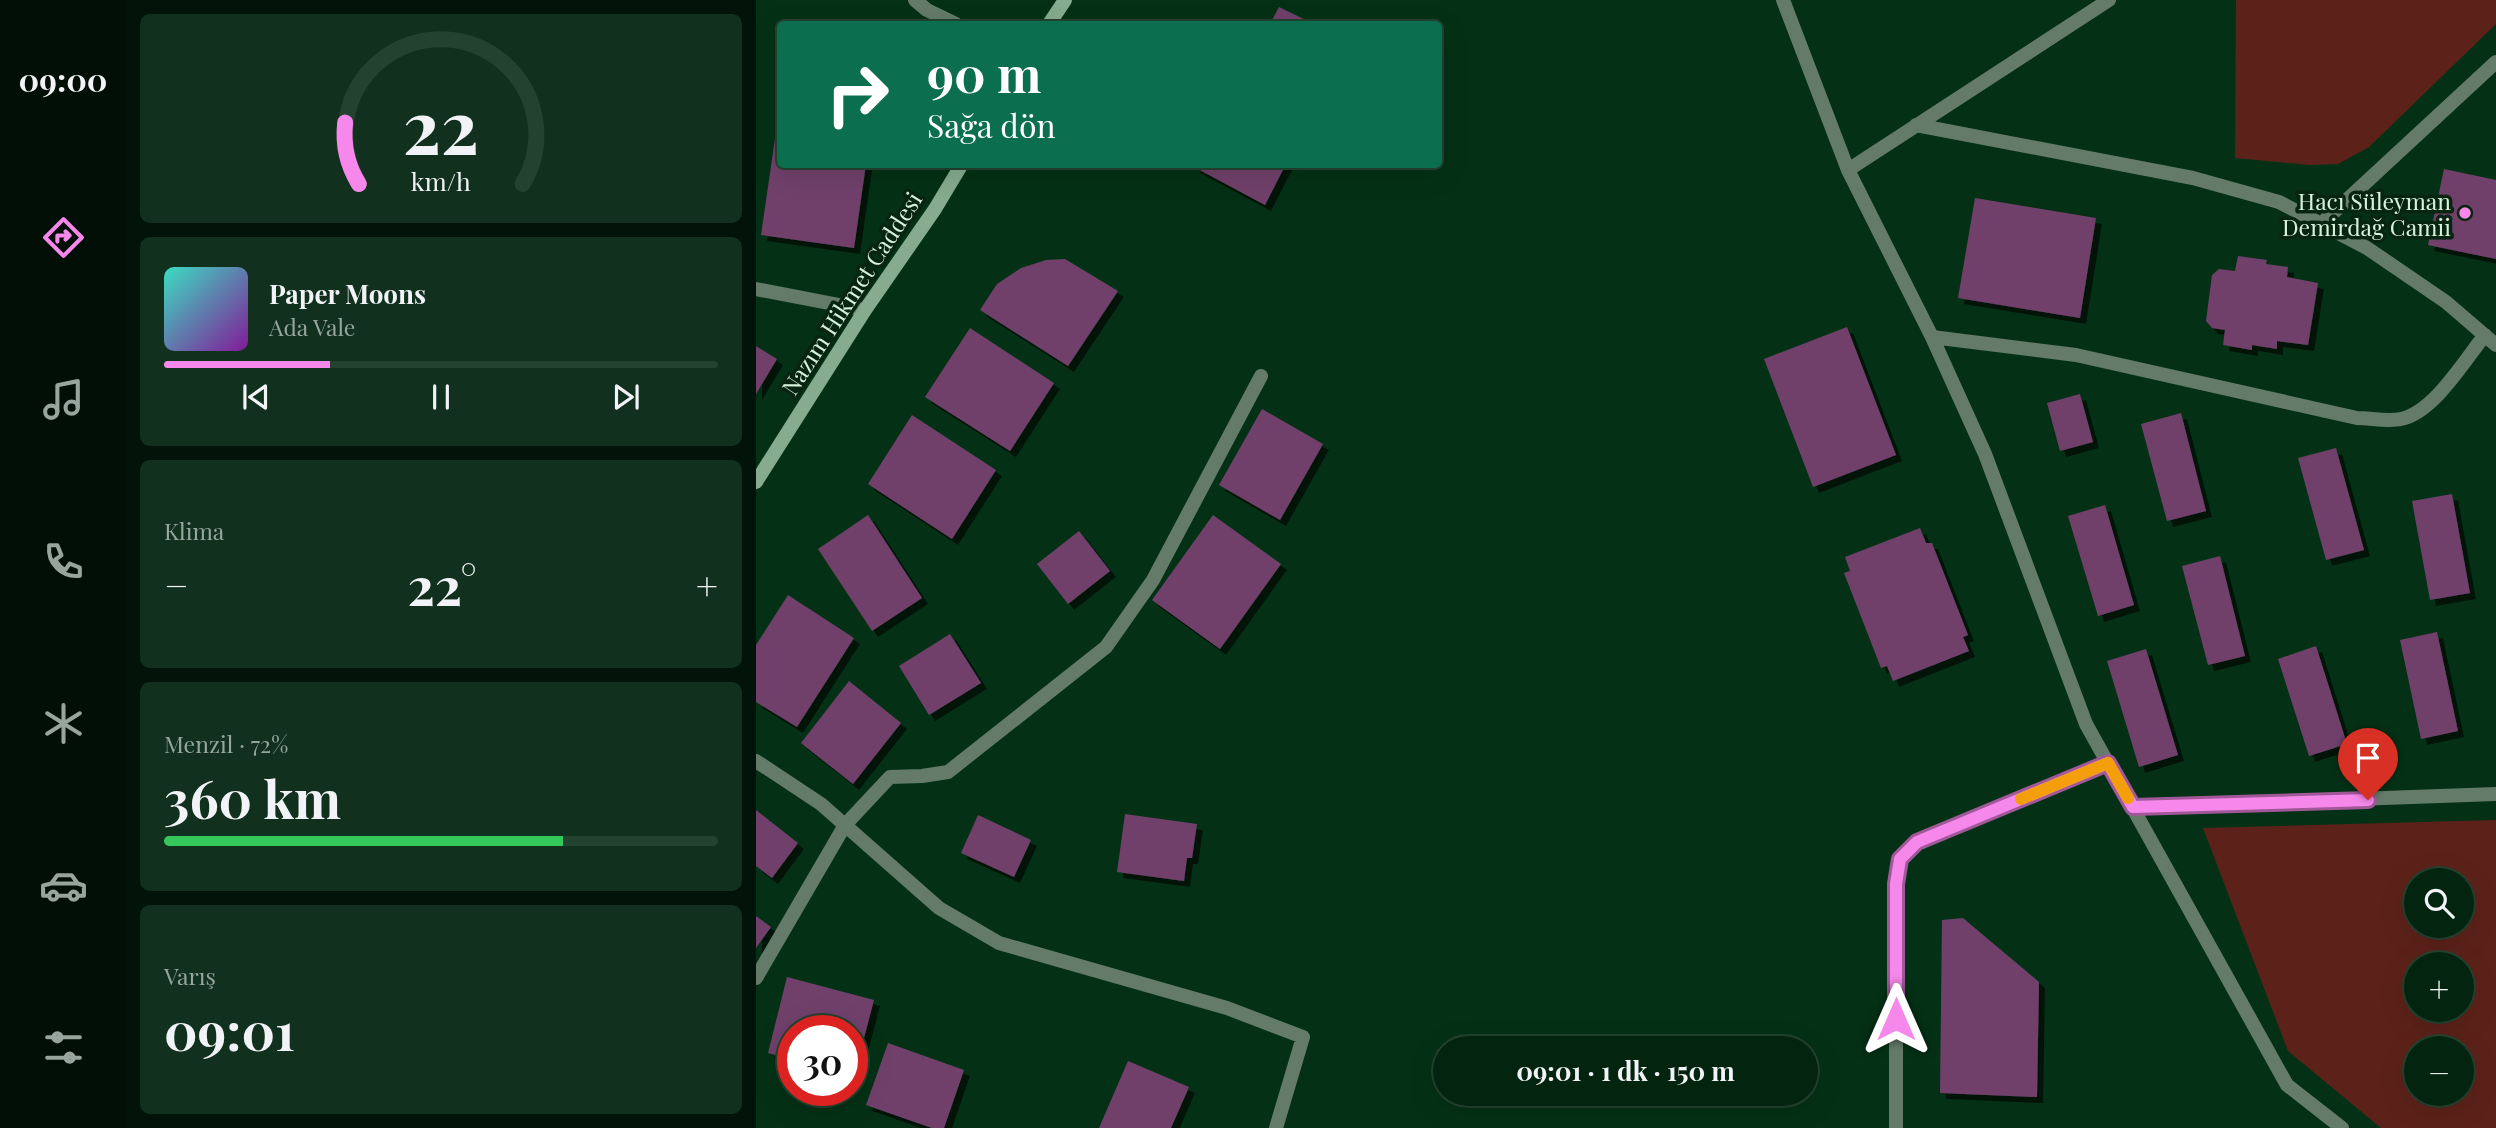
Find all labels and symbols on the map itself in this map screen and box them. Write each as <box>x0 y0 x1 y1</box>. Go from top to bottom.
street label: Nazım Hikmet Caddesi <box>774 185 928 400</box>
place label: Hacı Süleyman Demirdağ Camii <box>2282 185 2451 242</box>
marker: Hacı Süleyman Demirdağ Camii <box>2457 205 2473 221</box>
pin <box>2338 728 2398 800</box>
position arrow <box>1859 982 1933 1056</box>
speed limit sign: 30 <box>777 1015 868 1106</box>

